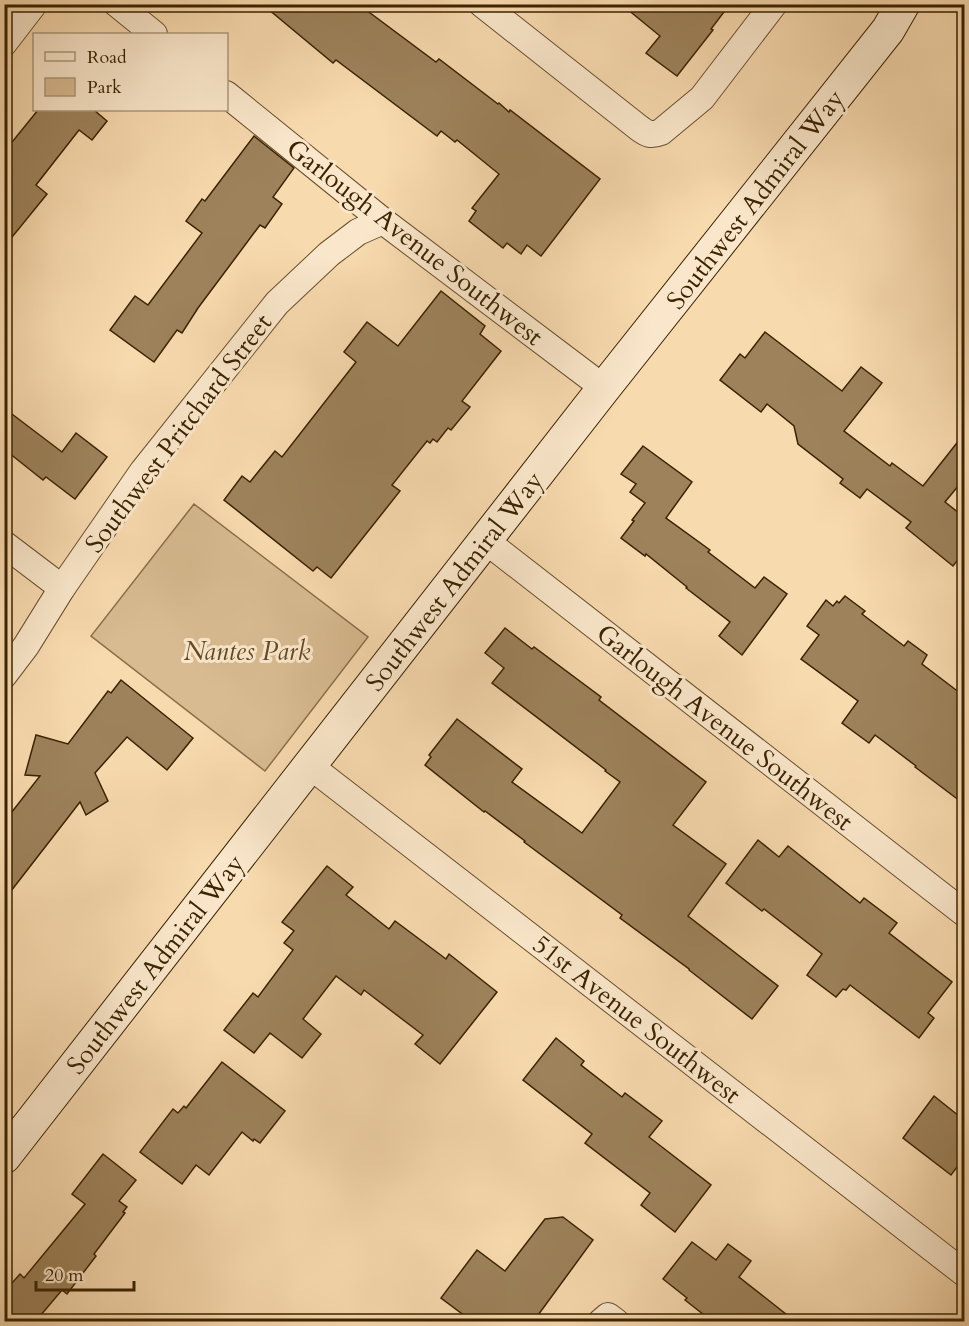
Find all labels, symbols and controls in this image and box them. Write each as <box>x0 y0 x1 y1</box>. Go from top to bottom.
legend <box>33 33 228 111</box>
text: Road <box>87 45 127 70</box>
text: Park <box>87 75 122 100</box>
street label: Southwest Admiral Way <box>658 82 852 316</box>
street label: Garlough Avenue Southwest <box>279 131 550 354</box>
street label: Southwest Pritchard Street <box>77 307 280 560</box>
street label: Southwest Admiral Way <box>357 464 551 698</box>
street label: Garlough Avenue Southwest <box>589 616 860 839</box>
park label: Nantes Park <box>184 634 311 669</box>
street label: Southwest Admiral Way <box>58 847 252 1081</box>
street label: 51st Avenue Southwest <box>525 927 748 1112</box>
scale bar <box>36 1254 134 1292</box>
text: 20 m <box>45 1263 84 1288</box>

